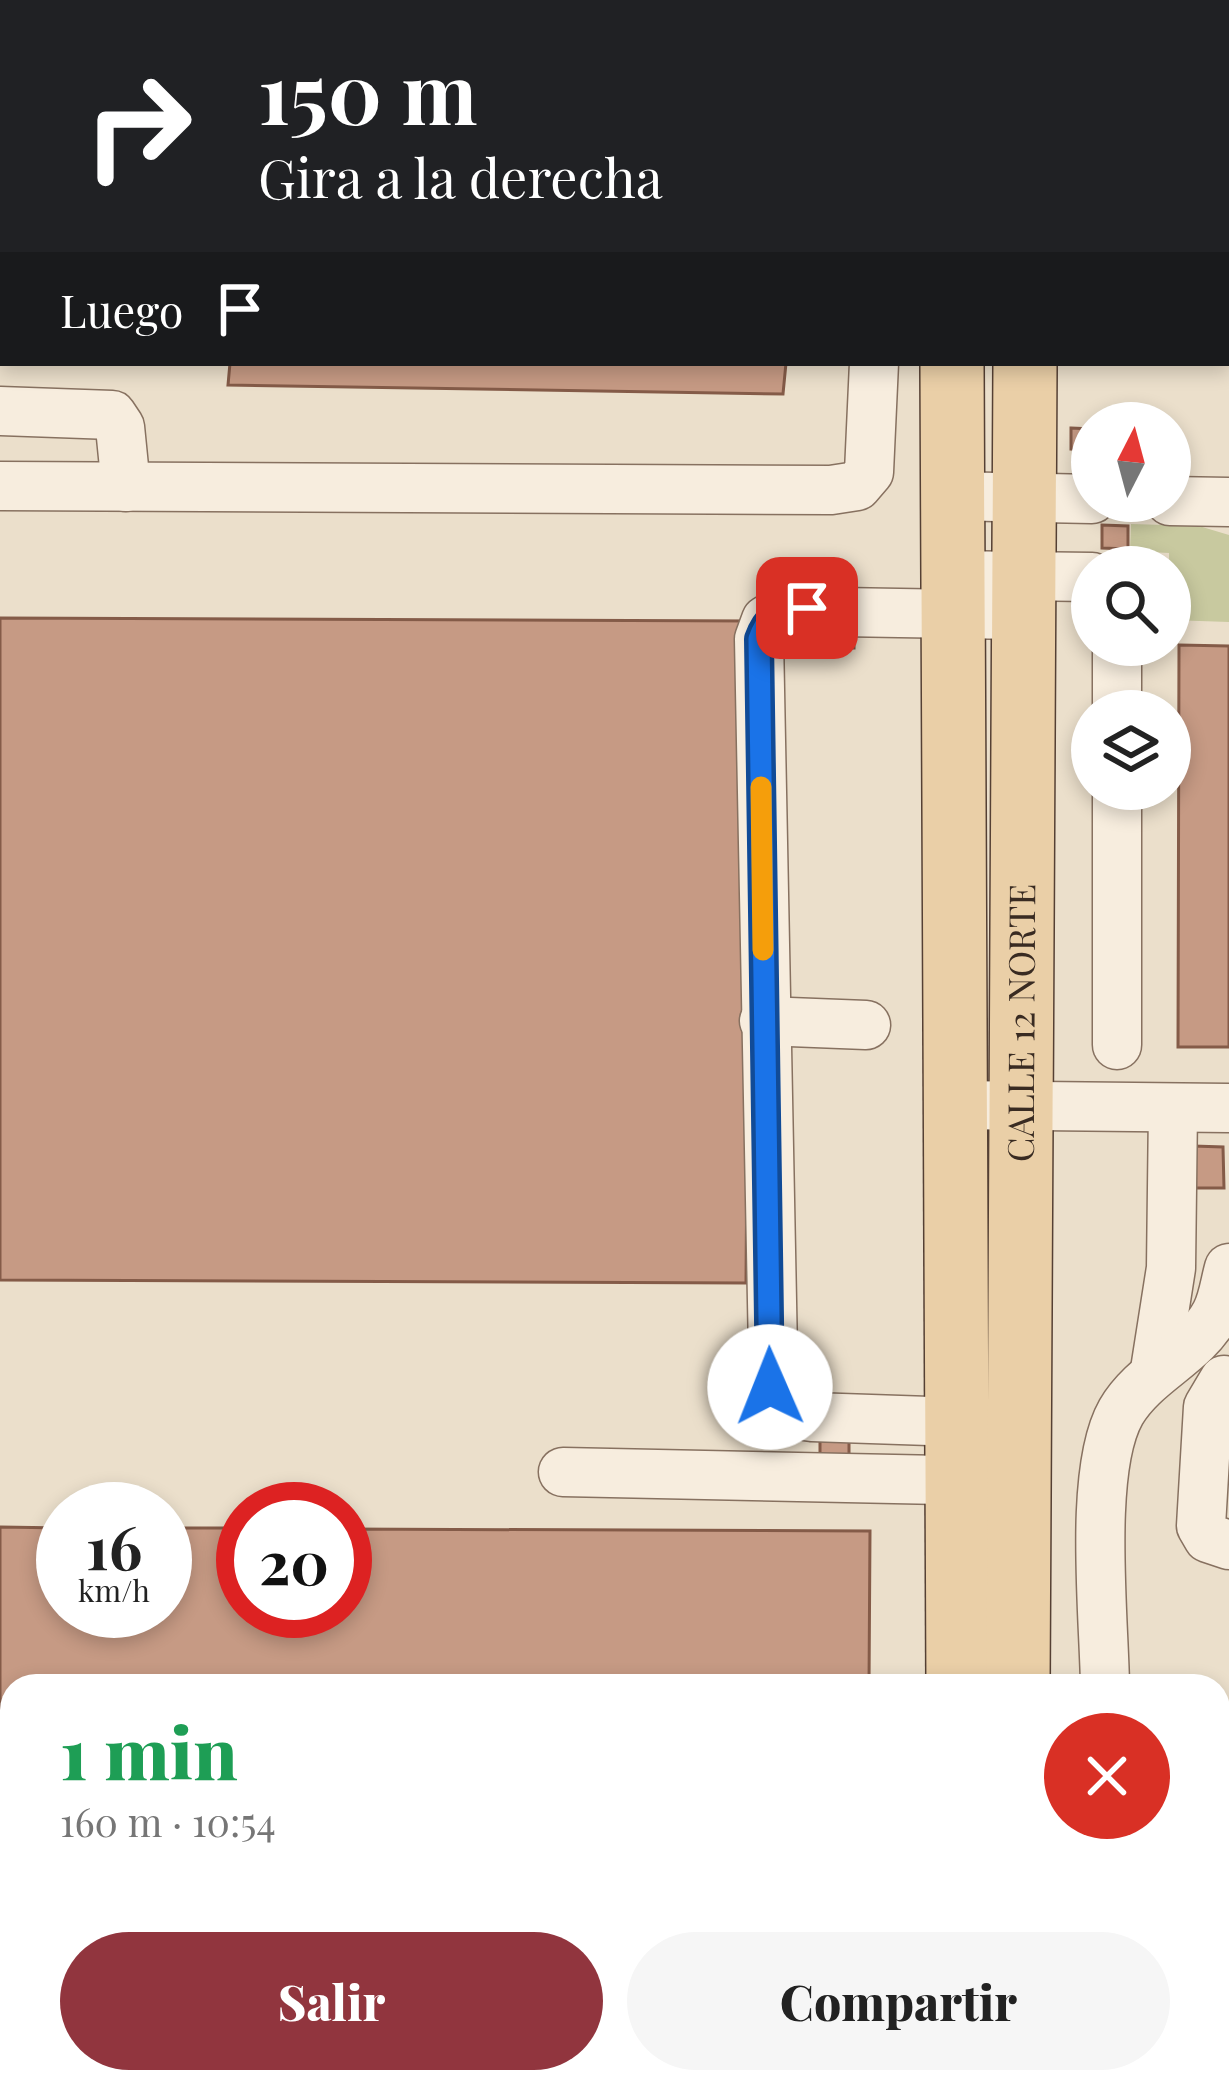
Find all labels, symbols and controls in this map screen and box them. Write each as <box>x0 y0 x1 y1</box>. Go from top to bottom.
text: 150 m <box>258 34 478 146</box>
icon: right <box>60 48 216 204</box>
text: Gira a la derecha <box>258 141 663 213</box>
icon: arrive <box>207 276 273 342</box>
text: Luego <box>60 279 183 339</box>
north arrow <box>1071 402 1191 522</box>
map controls <box>1071 402 1191 810</box>
button: search <box>1071 546 1191 666</box>
pin <box>756 557 858 659</box>
icon: arrive <box>774 575 840 641</box>
button: layers <box>1071 690 1191 810</box>
street label: CALLE 12 NORTE <box>995 884 1044 1162</box>
position arrow <box>707 1324 833 1450</box>
speed limit sign: 20 <box>216 1482 372 1638</box>
text: 16 <box>86 1505 142 1585</box>
text: km/h <box>78 1570 150 1610</box>
text: 1 min <box>60 1702 238 1798</box>
button: close <box>1044 1713 1170 1839</box>
text: 160 m · 10:54 <box>60 1795 276 1847</box>
button: Salir <box>60 1932 603 2070</box>
button: Compartir <box>627 1932 1170 2070</box>

